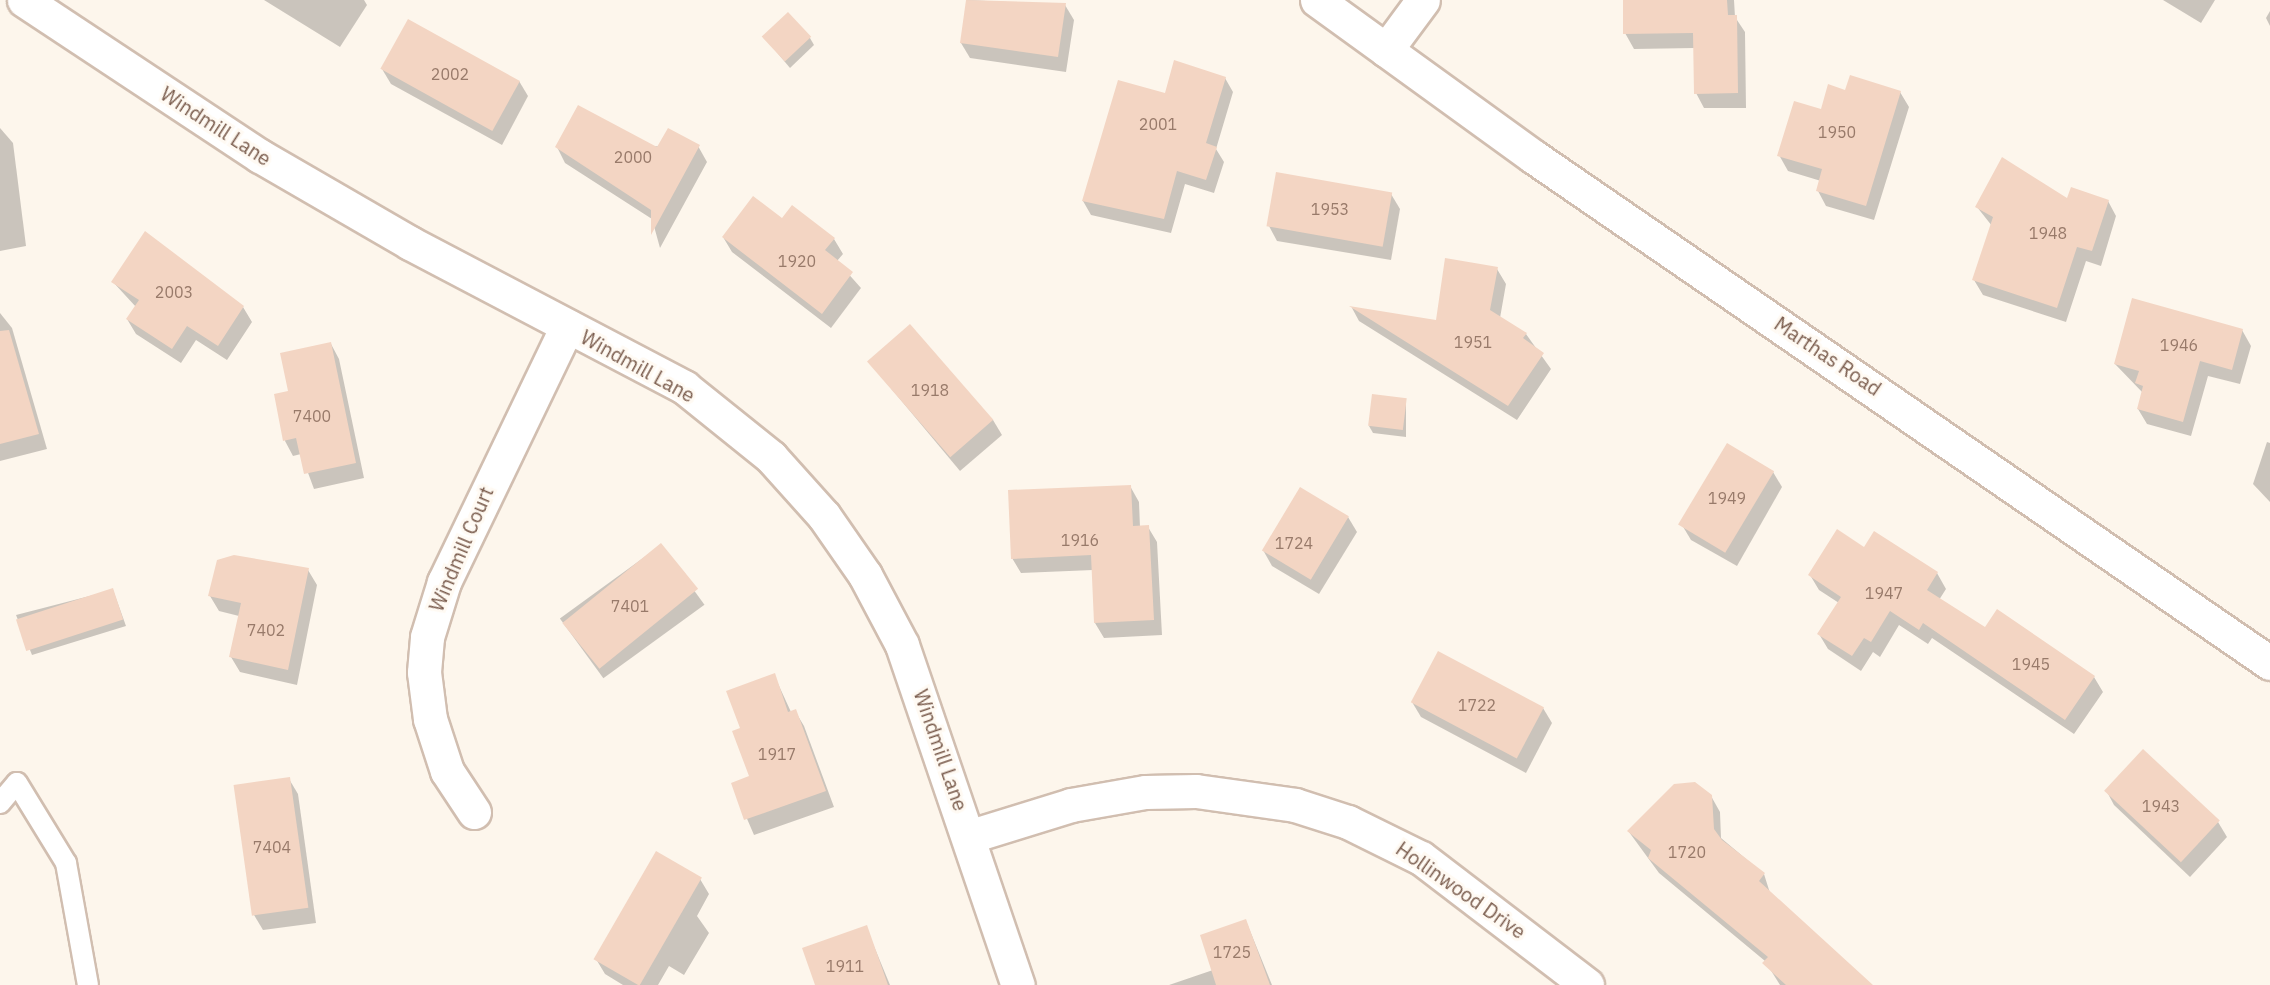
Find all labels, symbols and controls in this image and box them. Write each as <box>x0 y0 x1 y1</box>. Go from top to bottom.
house number: 2002 <box>431 64 469 84</box>
street label: Windmill Lane <box>156 81 276 171</box>
house number: 2001 <box>1139 114 1177 134</box>
house number: 1950 <box>1818 122 1856 142</box>
house number: 2000 <box>614 147 652 167</box>
house number: 1953 <box>1311 199 1349 219</box>
house number: 1948 <box>2029 223 2067 243</box>
house number: 1920 <box>778 251 816 271</box>
house number: 2003 <box>155 282 193 302</box>
street label: Marthas Road <box>1770 311 1886 401</box>
street label: Windmill Lane <box>577 325 699 407</box>
house number: 1951 <box>1454 332 1492 352</box>
house number: 1946 <box>2160 335 2198 355</box>
house number: 1918 <box>911 380 949 400</box>
house number: 7400 <box>293 406 331 426</box>
street label: Windmill Court <box>424 483 498 615</box>
house number: 1949 <box>1708 488 1746 508</box>
house number: 1916 <box>1061 530 1099 550</box>
house number: 1724 <box>1275 533 1313 553</box>
house number: 1947 <box>1865 583 1903 603</box>
house number: 7401 <box>611 596 649 616</box>
house number: 7402 <box>247 620 285 640</box>
house number: 1945 <box>2012 654 2050 674</box>
street label: Windmill Lane <box>909 686 973 814</box>
house number: 1722 <box>1458 695 1496 715</box>
house number: 1917 <box>758 744 796 764</box>
house number: 1943 <box>2142 796 2180 816</box>
street label: Hollinwood Drive <box>1392 836 1530 944</box>
house number: 7404 <box>253 837 291 857</box>
house number: 1720 <box>1668 842 1706 862</box>
house number: 1725 <box>1213 942 1251 962</box>
house number: 1911 <box>826 956 864 976</box>

